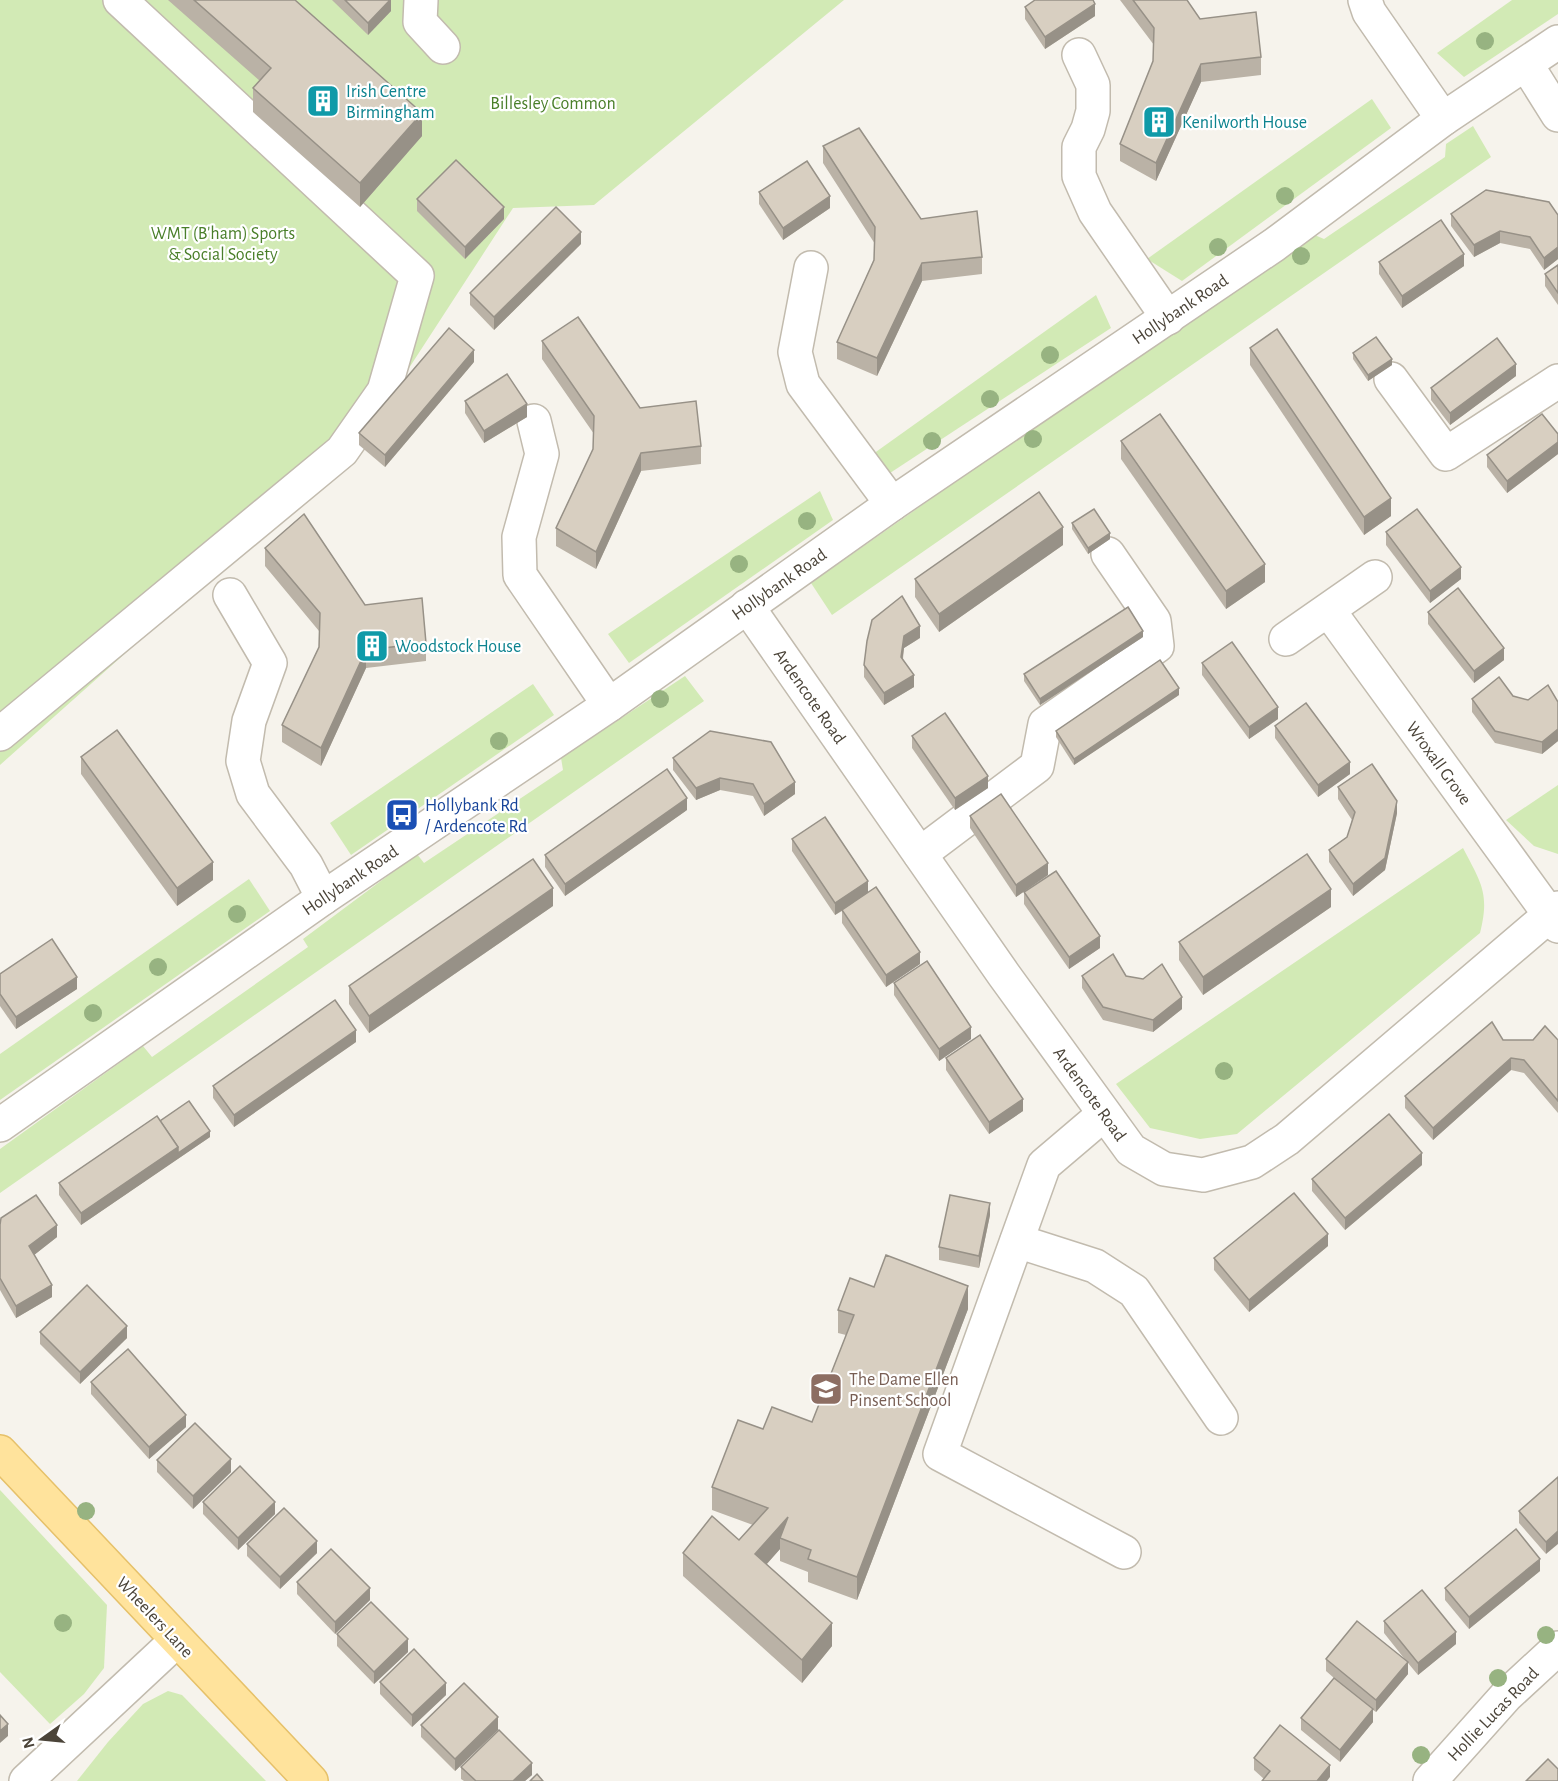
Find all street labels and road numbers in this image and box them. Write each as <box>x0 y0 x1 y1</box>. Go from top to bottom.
street label: Hollybank Road <box>1130 271 1232 348</box>
street label: Hollybank Road <box>729 546 830 624</box>
street label: Ardencote Road <box>770 646 848 747</box>
street label: Wroxall Grove <box>1402 719 1474 808</box>
street label: Hollybank Road <box>300 842 402 919</box>
street label: Ardencote Road <box>1049 1044 1129 1145</box>
street label: Wheelers Lane <box>112 1574 196 1662</box>
street label: Hollie Lucas Road <box>1445 1664 1543 1765</box>

